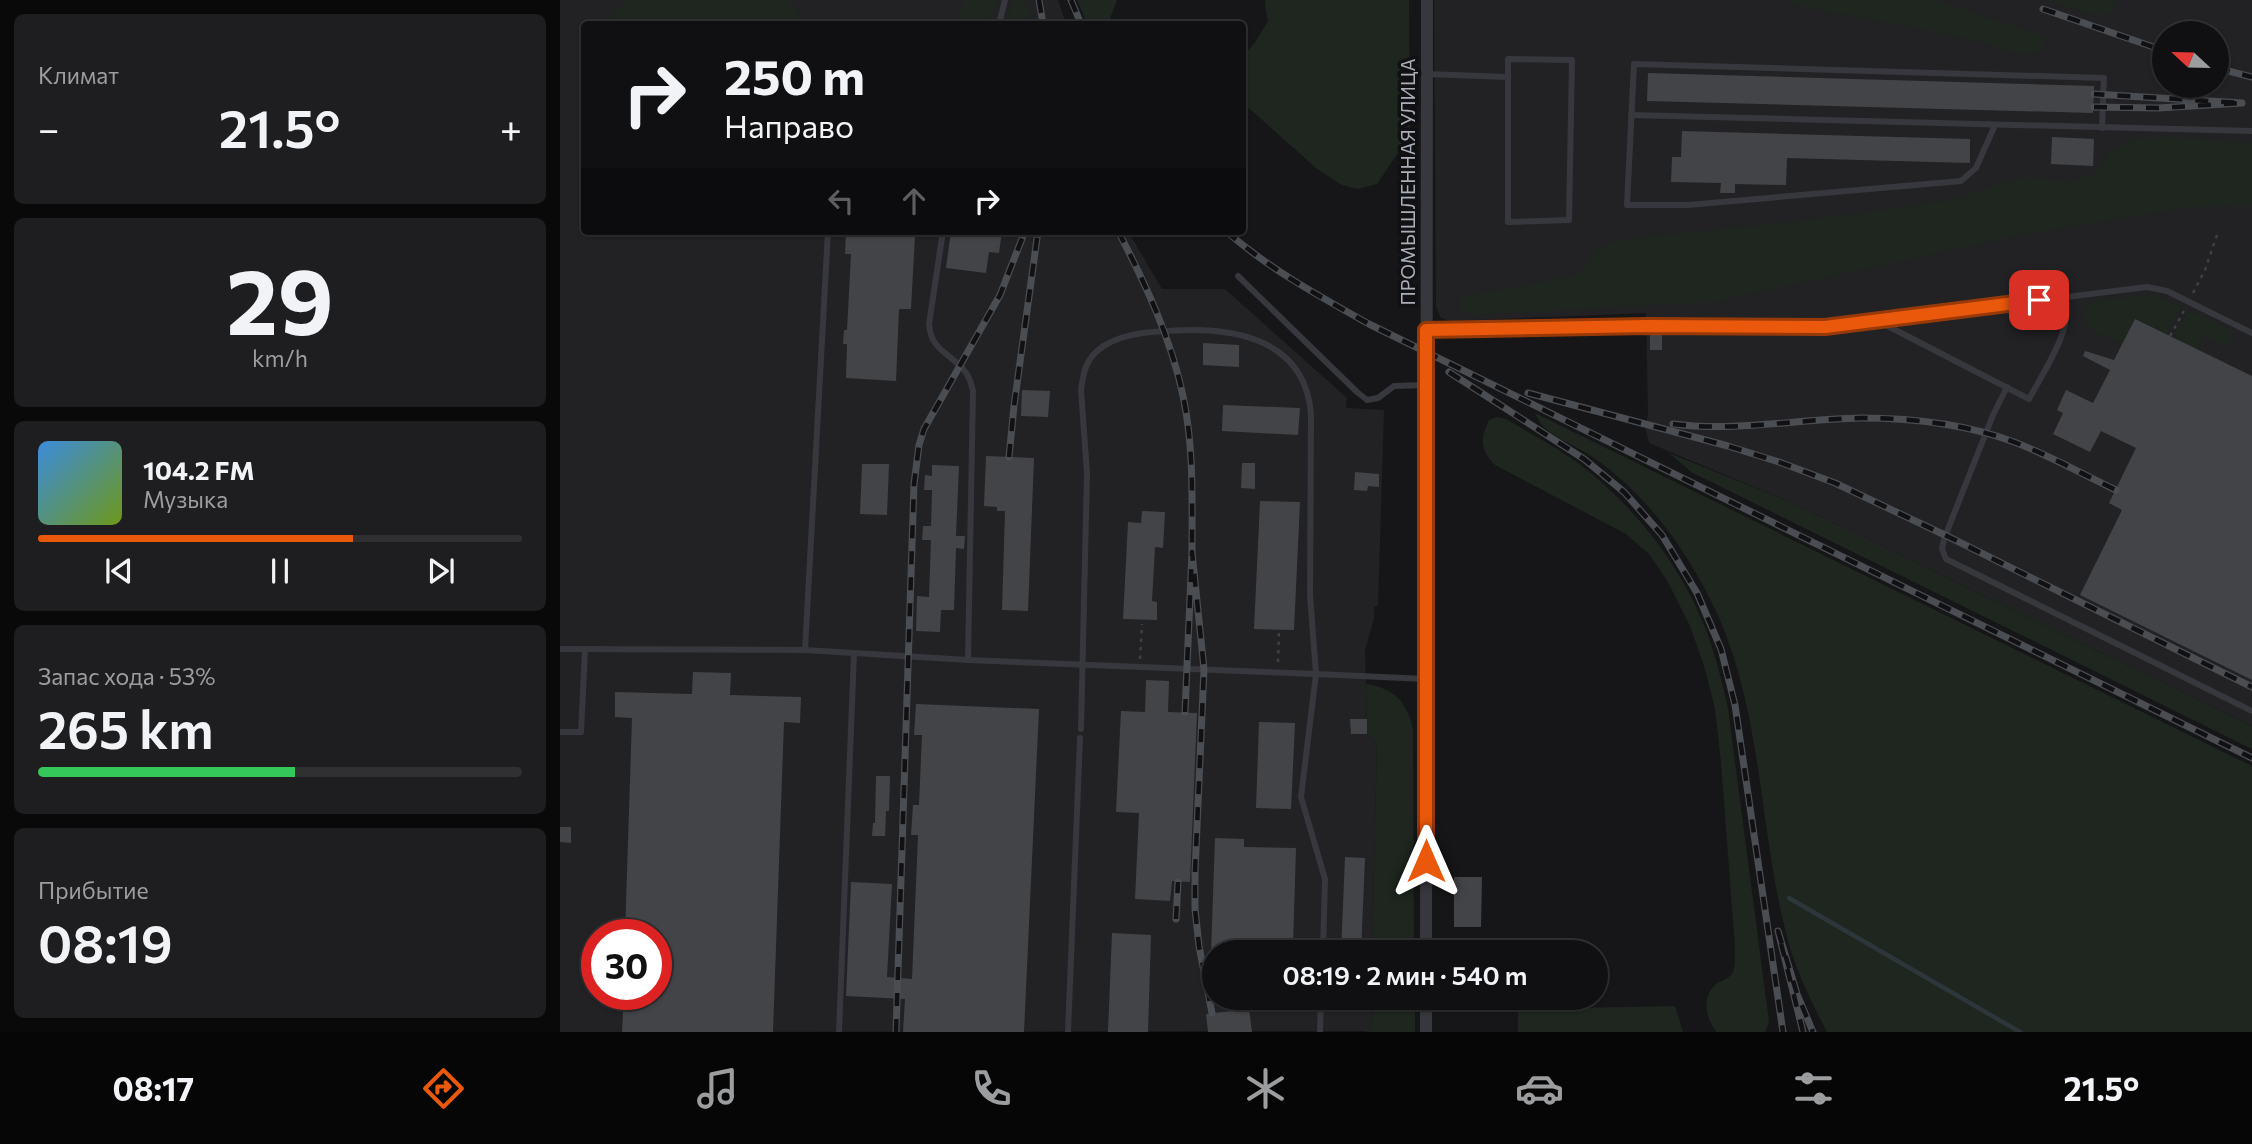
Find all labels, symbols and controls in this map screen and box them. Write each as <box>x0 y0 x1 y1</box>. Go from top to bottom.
north arrow <box>2152 21 2230 98</box>
map controls <box>2152 21 2229 98</box>
text: 250 m <box>724 45 865 105</box>
icon: right <box>609 49 700 140</box>
street label: ПРОМЫШЛЕННАЯ УЛИЦА <box>1396 58 1419 306</box>
text: Климат <box>38 61 119 89</box>
text: 21.5° <box>219 95 340 159</box>
text: − <box>38 104 60 151</box>
text: + <box>500 104 522 151</box>
text: Направо <box>724 105 854 145</box>
icon: left <box>822 182 860 220</box>
icon: ahead <box>895 182 933 220</box>
icon: right <box>968 182 1006 220</box>
text: 29 <box>226 242 334 354</box>
pin <box>2009 270 2069 330</box>
icon: arrive <box>2020 281 2058 319</box>
text: km/h <box>252 344 308 372</box>
text: 104.2 FM <box>143 454 255 485</box>
text: Музыка <box>143 485 228 513</box>
icon: previous <box>100 552 138 590</box>
icon: pause <box>261 552 299 590</box>
icon: next <box>422 552 460 590</box>
text: Запас хода · 53% <box>38 662 215 690</box>
text: 265 km <box>38 696 214 760</box>
position arrow <box>1389 824 1463 898</box>
text: Прибытие <box>38 876 149 904</box>
text: 08:19 <box>38 910 173 974</box>
speed limit sign: 30 <box>581 919 672 1010</box>
text: 08:19 · 2 мин · 540 m <box>1283 959 1527 990</box>
icon: directions <box>419 1064 468 1113</box>
icon: music <box>693 1064 742 1113</box>
icon: phone <box>967 1064 1016 1113</box>
icon: climate <box>1241 1064 1290 1113</box>
icon: car <box>1515 1064 1564 1113</box>
icon: filters <box>1789 1064 1838 1113</box>
text: 08:17 <box>113 1068 194 1108</box>
text: 21.5° <box>2063 1068 2139 1108</box>

